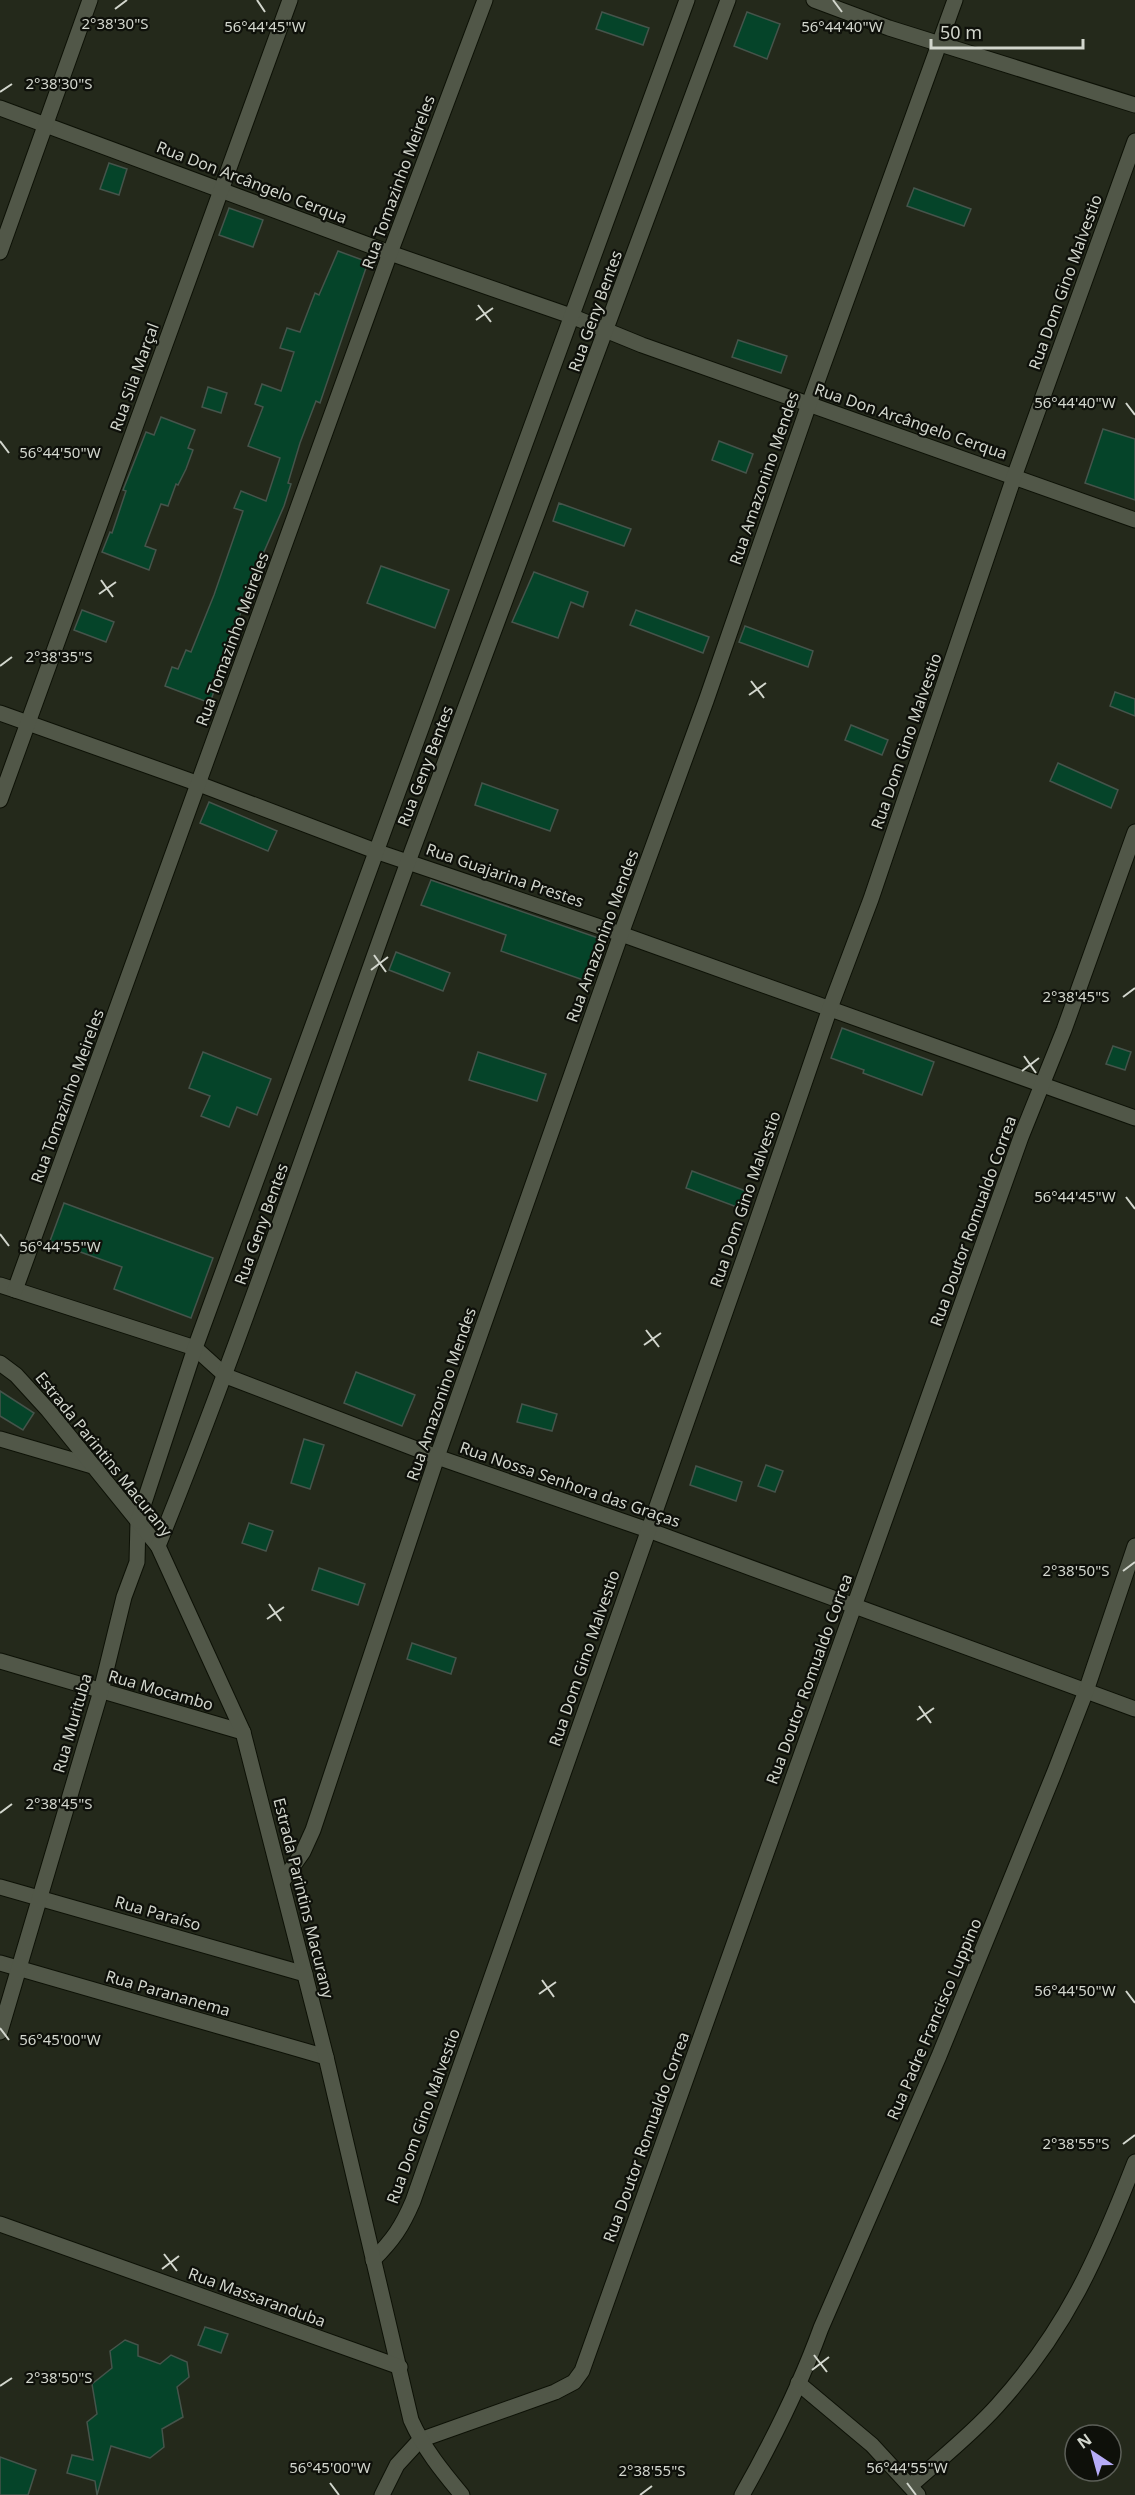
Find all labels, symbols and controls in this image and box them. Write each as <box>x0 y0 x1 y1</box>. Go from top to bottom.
scale bar <box>931 12 1082 50</box>
text: 2°38'30"S <box>81 13 149 33</box>
text: 56°44'45"W <box>224 16 306 36</box>
text: 56°44'40"W <box>801 16 883 36</box>
text: 50 m <box>940 20 982 44</box>
text: 2°38'30"S <box>25 73 93 93</box>
street label: Rua Tomazinho Meireles <box>356 92 440 272</box>
street label: Rua Don Arcângelo Cerqua <box>154 135 350 229</box>
street label: Rua Dom Gino Malvestio <box>1023 191 1107 373</box>
street label: Rua Geny Bentes <box>563 247 627 375</box>
street label: Rua Sila Marçal <box>104 320 164 434</box>
street label: Rua Don Arcângelo Cerqua <box>812 378 1010 464</box>
street label: Rua Amazonino Mendes <box>724 388 804 568</box>
text: 56°44'40"W <box>1034 392 1116 412</box>
text: 56°44'50"W <box>19 442 101 462</box>
street label: Rua Tomazinho Meireles <box>190 549 274 729</box>
text: 2°38'35"S <box>25 646 93 666</box>
street label: Rua Dom Gino Malvestio <box>865 650 947 832</box>
street label: Rua Geny Bentes <box>392 702 458 830</box>
street label: Rua Guajarina Prestes <box>423 838 587 912</box>
street label: Rua Amazonino Mendes <box>561 847 643 1025</box>
text: 2°38'45"S <box>1042 986 1110 1006</box>
street label: Rua Tomazinho Meireles <box>25 1006 109 1186</box>
street label: Rua Dom Gino Malvestio <box>704 1108 786 1290</box>
street label: Rua Doutor Romualdo Correa <box>925 1113 1021 1329</box>
street label: Rua Geny Bentes <box>229 1160 293 1288</box>
text: 56°44'45"W <box>1034 1186 1116 1206</box>
text: 56°44'55"W <box>19 1236 101 1256</box>
street label: Rua Amazonino Mendes <box>401 1304 481 1484</box>
street label: Estrada Parintins Macurany <box>31 1367 178 1542</box>
street label: Rua Nossa Senhora das Graças <box>457 1436 683 1532</box>
text: 2°38'50"S <box>1042 1560 1110 1580</box>
street label: Rua Dom Gino Malvestio <box>543 1567 625 1749</box>
street label: Rua Doutor Romualdo Correa <box>761 1571 857 1787</box>
street label: Rua Mocambo <box>106 1664 216 1716</box>
street label: Rua Murituba <box>47 1671 97 1775</box>
text: 2°38'45"S <box>25 1793 93 1813</box>
street label: Estrada Parintins Macurany <box>268 1795 340 2001</box>
street label: Rua Paraíso <box>112 1890 204 1936</box>
street label: Rua Padre Francisco Luppino <box>881 1915 987 2123</box>
street label: Rua Parananema <box>103 1965 233 2021</box>
text: 56°44'50"W <box>1034 1980 1116 2000</box>
street label: Rua Dom Gino Malvestio <box>381 2025 465 2207</box>
text: 56°45'00"W <box>19 2029 101 2049</box>
street label: Rua Doutor Romualdo Correa <box>598 2029 694 2245</box>
text: 2°38'55"S <box>1042 2133 1110 2153</box>
street label: Rua Massaranduba <box>185 2262 329 2332</box>
text: 2°38'50"S <box>25 2367 93 2387</box>
north arrow <box>1063 2423 1123 2483</box>
text: N <box>1072 2428 1096 2454</box>
text: 56°45'00"W <box>289 2457 371 2477</box>
text: 56°44'55"W <box>866 2457 948 2477</box>
text: 2°38'55"S <box>618 2460 686 2480</box>

